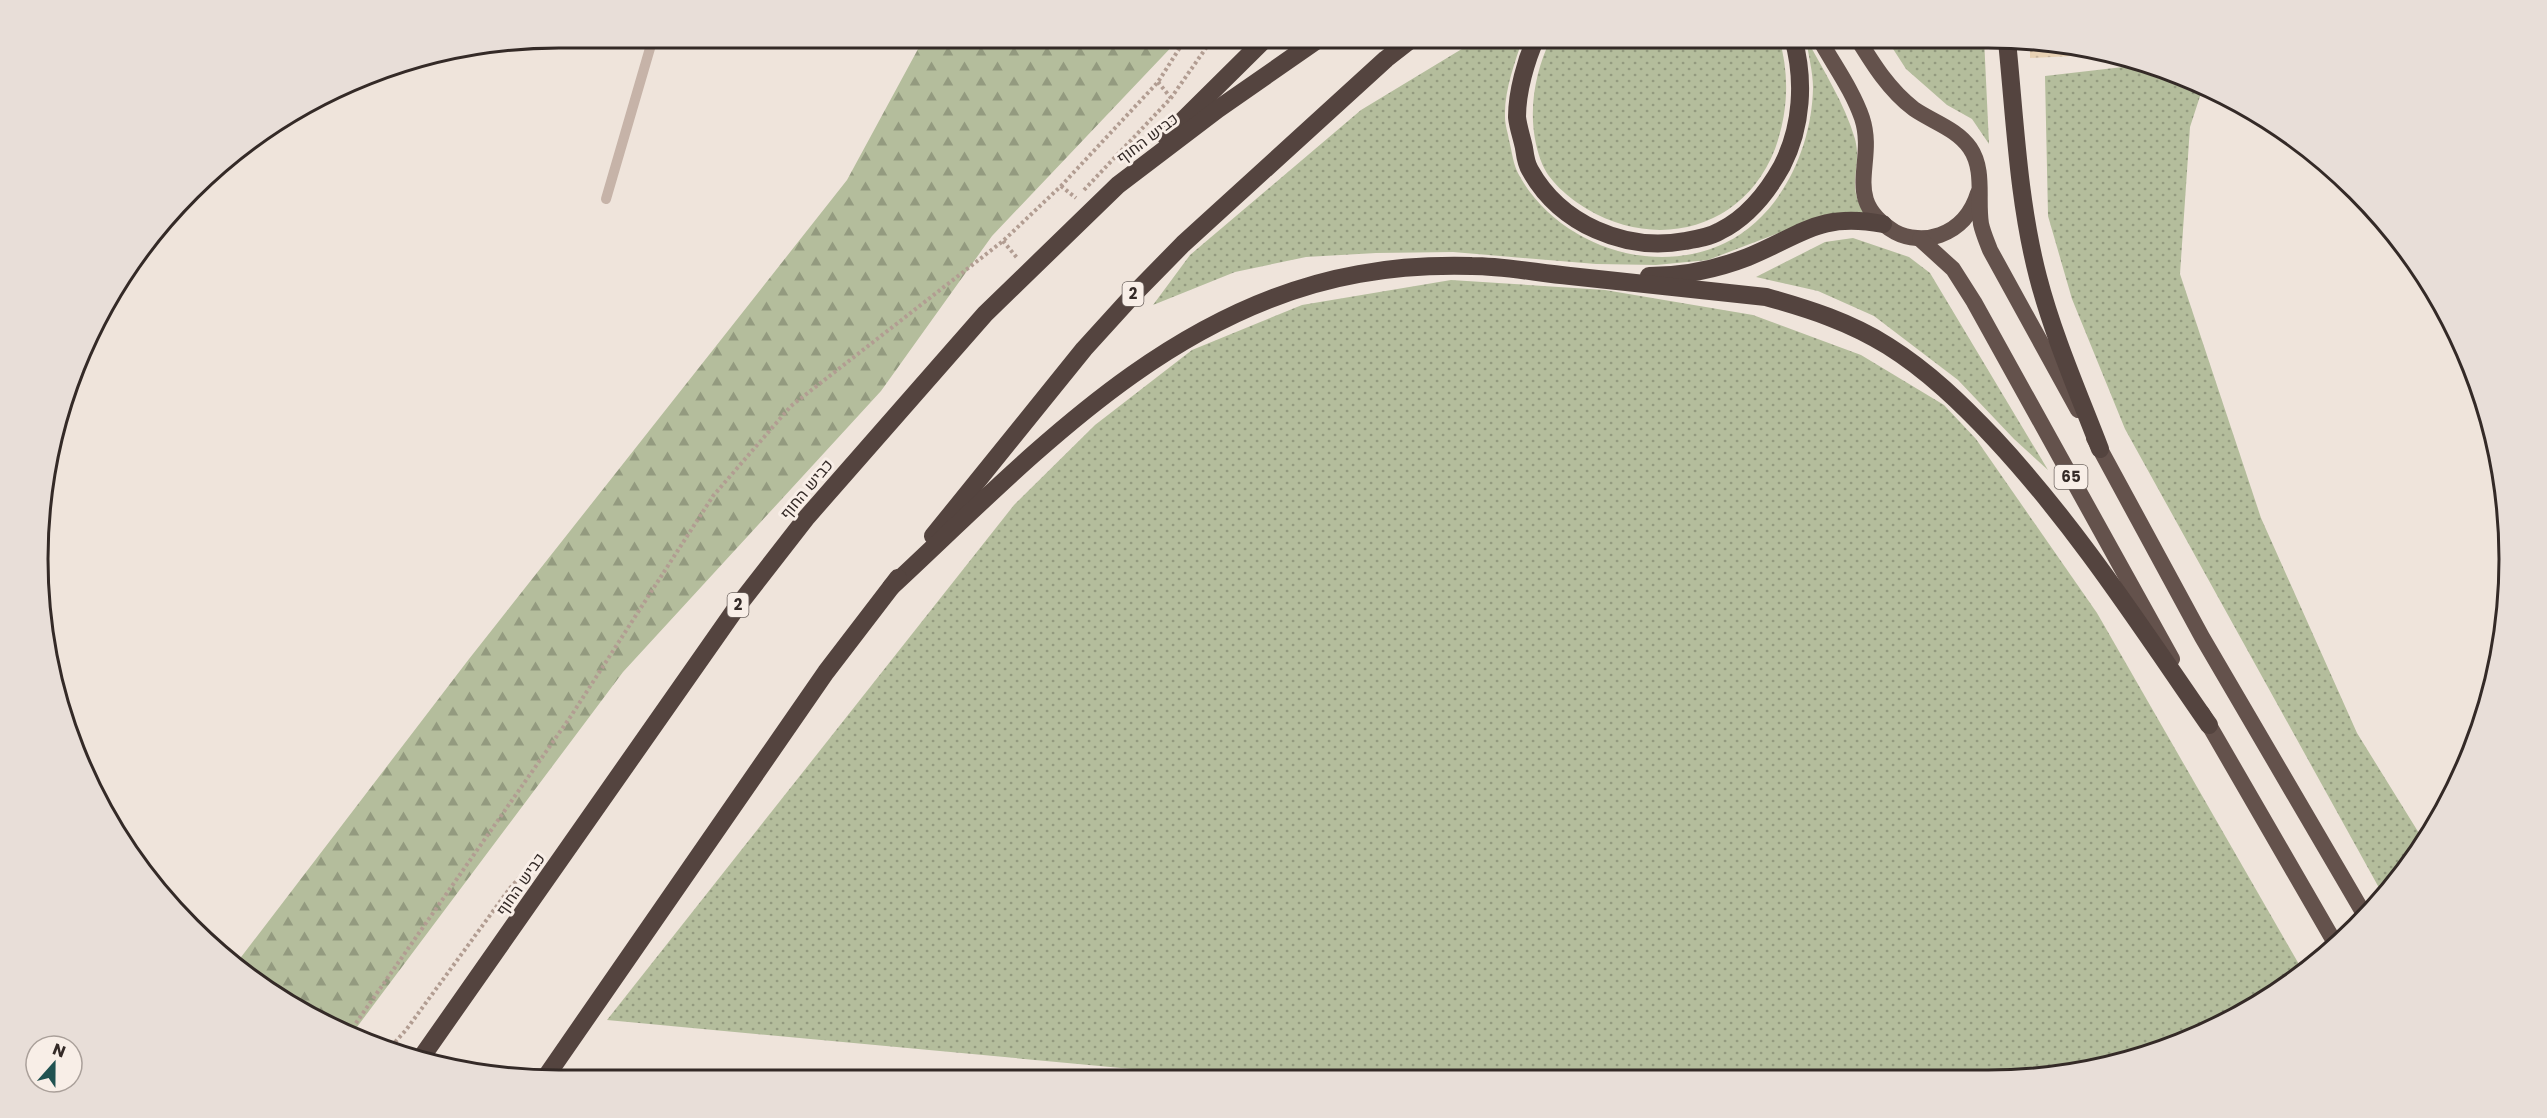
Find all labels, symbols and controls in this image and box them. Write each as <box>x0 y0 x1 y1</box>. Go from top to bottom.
street label: כביש החוף <box>1112 107 1183 169</box>
road number: 2 <box>1122 282 1144 306</box>
street label: כביש החוף <box>774 454 838 524</box>
road number: 65 <box>2054 465 2088 489</box>
road number: 2 <box>728 593 748 617</box>
street label: כביש החוף <box>490 848 551 920</box>
north arrow <box>24 1034 84 1094</box>
text: N <box>49 1038 69 1063</box>

